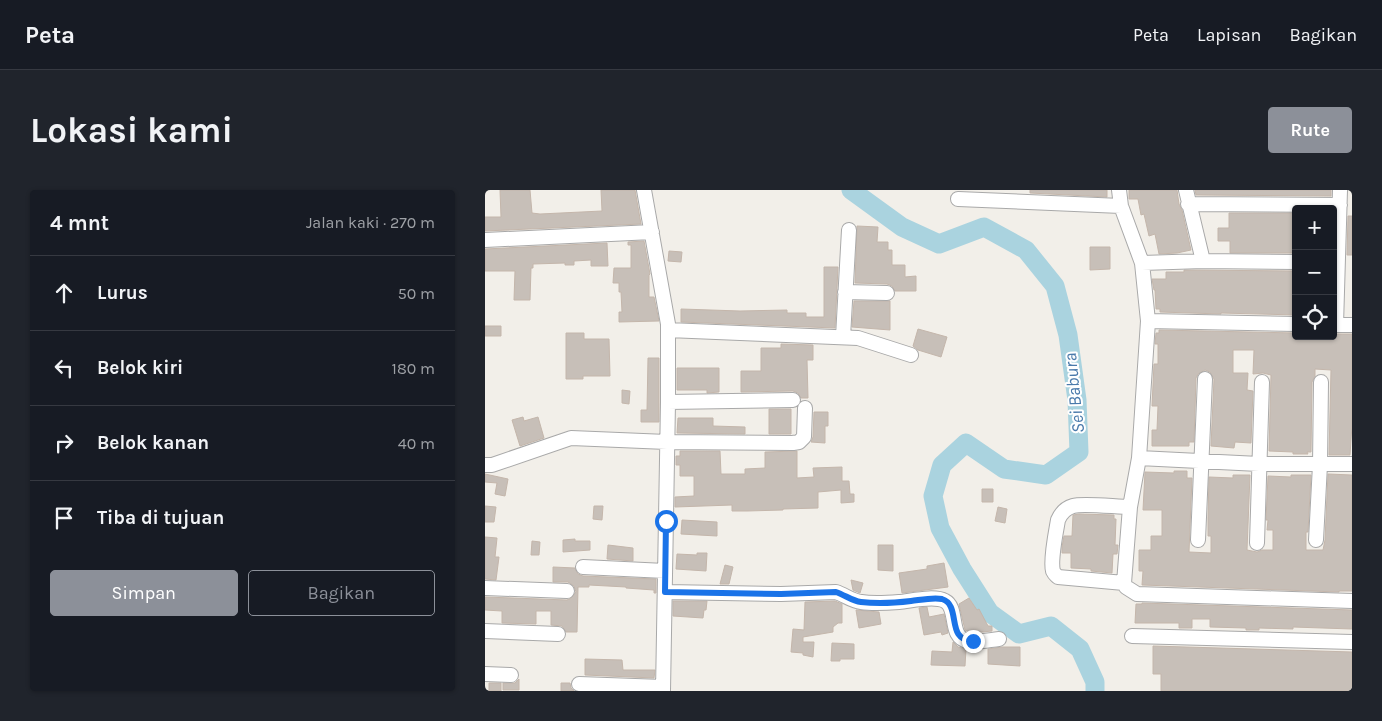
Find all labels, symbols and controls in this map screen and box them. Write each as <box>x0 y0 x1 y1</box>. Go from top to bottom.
text: Peta <box>25 21 75 49</box>
text: Peta <box>1133 24 1169 46</box>
text: Lapisan <box>1197 24 1261 46</box>
text: Bagikan <box>1289 24 1357 46</box>
button: Rute <box>1268 107 1352 153</box>
text: Lokasi kami <box>30 110 233 151</box>
map controls <box>1292 205 1337 340</box>
button: + <box>1292 205 1337 250</box>
text: 4 mnt <box>50 211 109 235</box>
text: Jalan kaki · 270 m <box>306 213 435 232</box>
button: − <box>1292 250 1337 295</box>
icon: ahead <box>50 279 78 307</box>
text: Lurus <box>97 282 148 304</box>
text: 50 m <box>398 284 435 303</box>
button: locate <box>1292 295 1337 340</box>
water label: Sei Babura <box>1059 352 1089 434</box>
icon: left <box>50 354 78 382</box>
text: Belok kiri <box>97 357 183 379</box>
text: 180 m <box>392 359 435 378</box>
icon: right <box>50 429 78 457</box>
text: Belok kanan <box>97 432 209 454</box>
text: 40 m <box>398 434 435 453</box>
icon: arrive <box>50 504 78 532</box>
text: Tiba di tujuan <box>97 507 224 529</box>
route start <box>655 510 678 533</box>
button: Simpan <box>50 570 238 616</box>
button: Bagikan <box>248 570 435 616</box>
route end <box>962 630 985 653</box>

